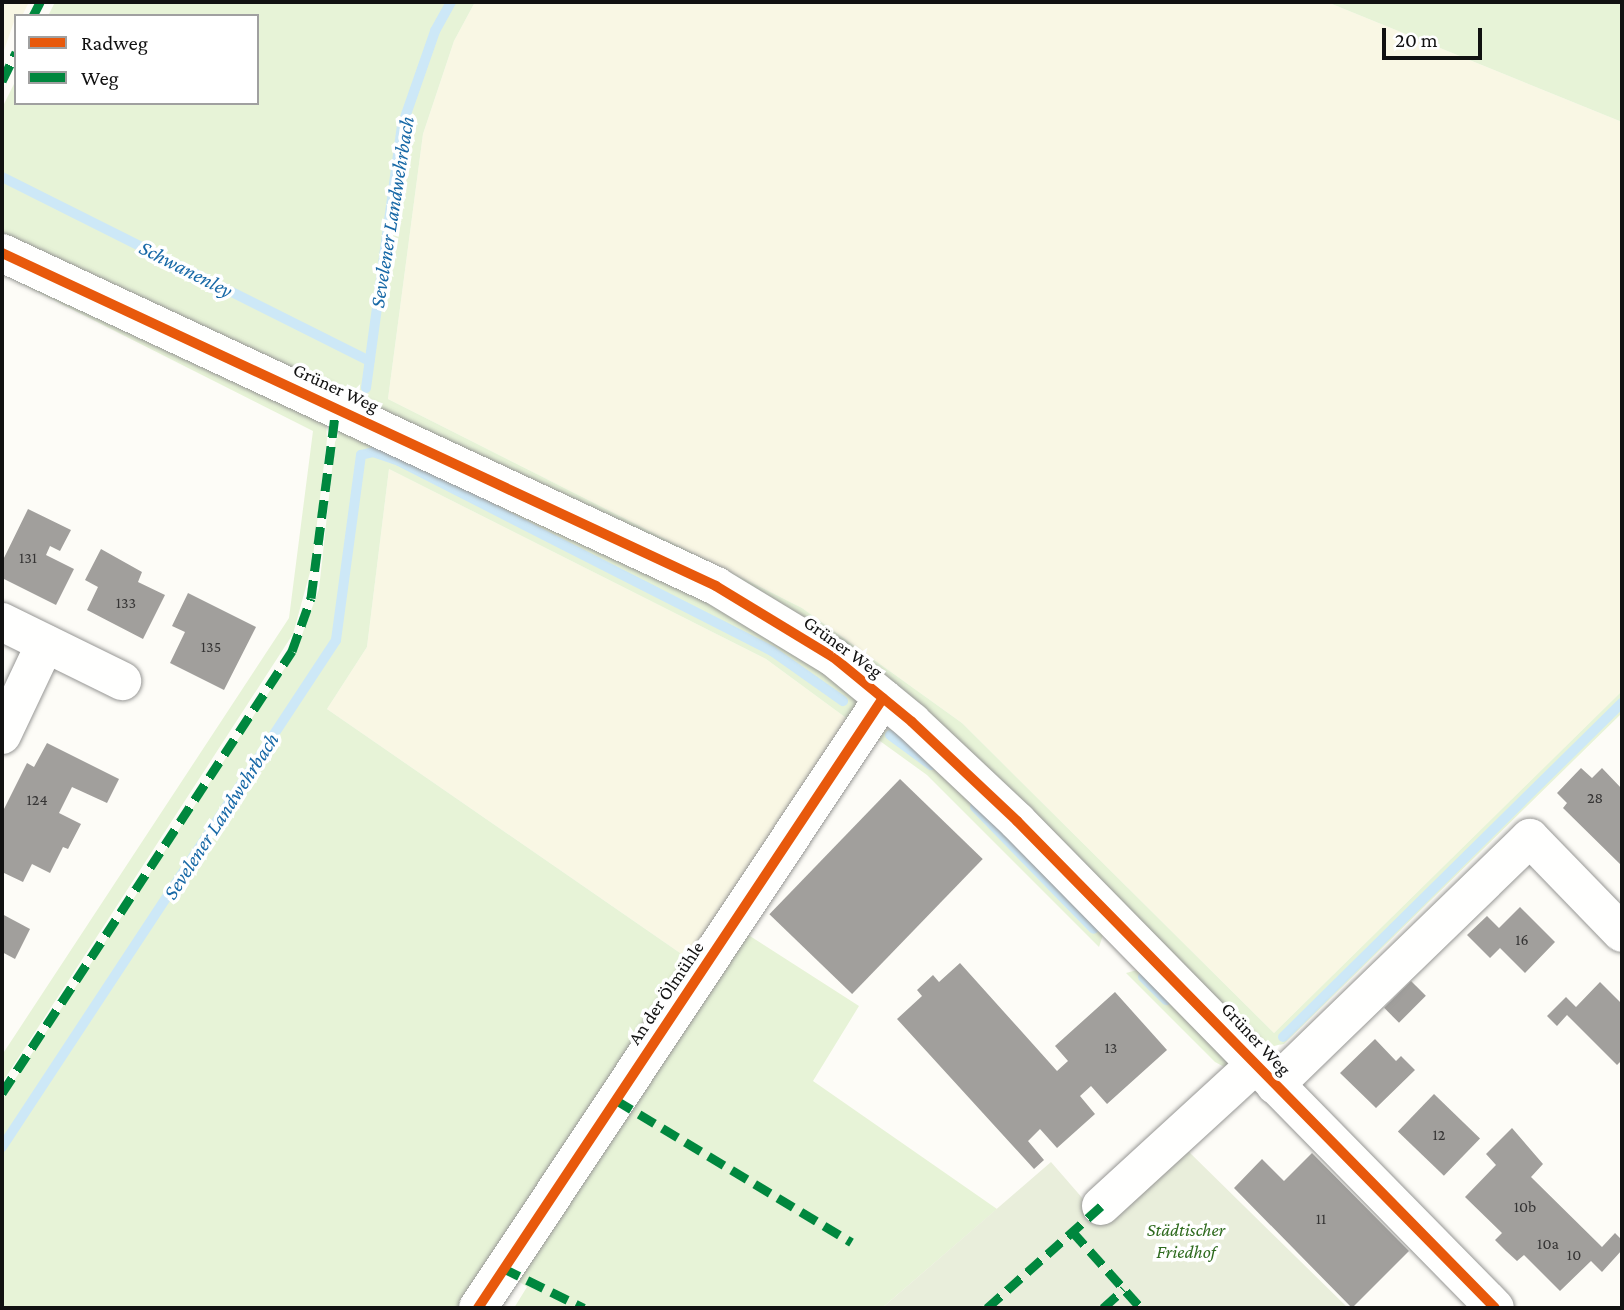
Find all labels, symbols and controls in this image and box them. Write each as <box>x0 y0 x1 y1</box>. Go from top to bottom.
legend <box>14 14 259 105</box>
scale bar <box>1386 14 1486 58</box>
text: 20 m <box>1395 28 1438 52</box>
text: Radweg <box>81 31 148 55</box>
text: Weg <box>81 66 119 90</box>
water label: Sevelener Landwehrbach <box>364 114 420 310</box>
water label: Schwanenley <box>135 235 237 303</box>
street label: Grüner Weg <box>290 358 382 418</box>
house number: 131 <box>19 548 37 568</box>
house number: 133 <box>116 593 136 613</box>
street label: Grüner Weg <box>799 611 887 683</box>
house number: 135 <box>201 637 221 657</box>
water label: Sevelener Landwehrbach <box>158 728 284 904</box>
house number: 28 <box>1587 788 1603 808</box>
house number: 124 <box>26 790 48 810</box>
house number: 16 <box>1515 930 1529 950</box>
street label: An der Ölmühle <box>623 937 709 1049</box>
street label: Grüner Weg <box>1216 998 1296 1080</box>
house number: 13 <box>1105 1038 1117 1058</box>
house number: 12 <box>1433 1125 1445 1145</box>
house number: 10b <box>1514 1197 1536 1217</box>
house number: 11 <box>1316 1209 1326 1229</box>
park label: Städtischer Friedhof <box>1147 1219 1225 1263</box>
house number: 10a <box>1537 1234 1559 1254</box>
house number: 10 <box>1567 1245 1581 1265</box>

